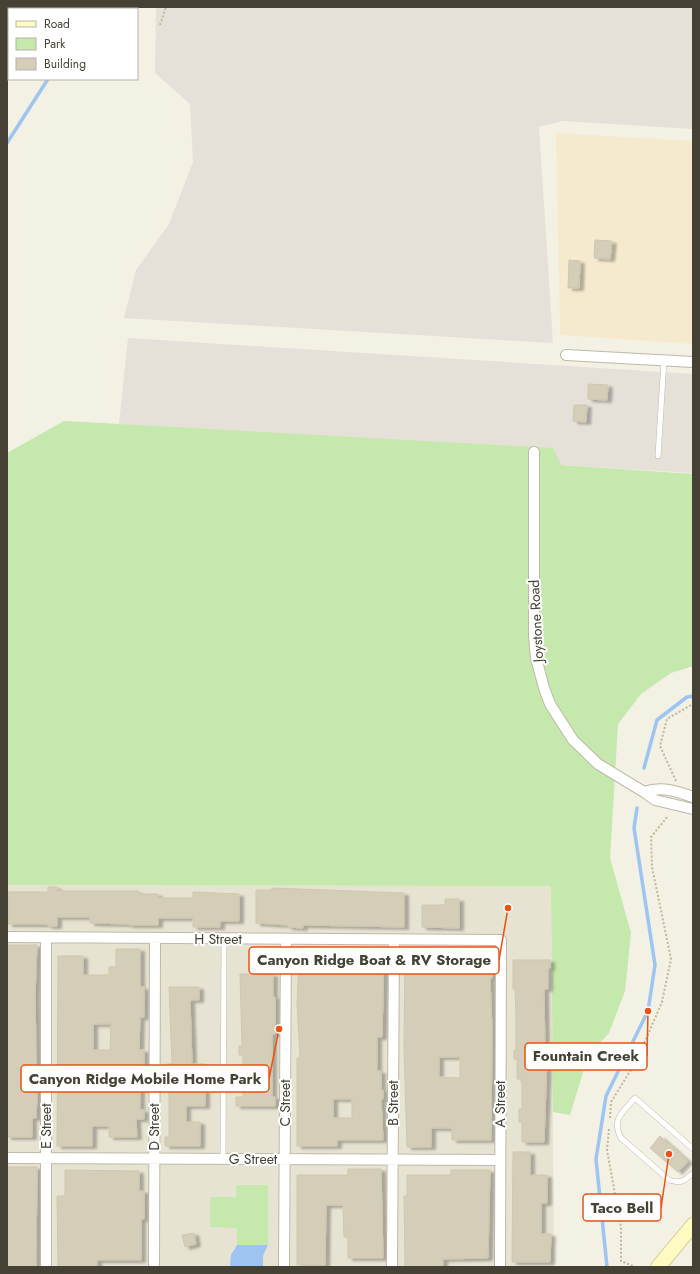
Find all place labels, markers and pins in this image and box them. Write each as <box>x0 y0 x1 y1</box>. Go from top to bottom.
callout: Canyon Ridge Boat & RV Storage <box>249 947 499 974</box>
callout: Fountain Creek <box>525 1043 647 1070</box>
callout: Canyon Ridge Mobile Home Park <box>21 1065 269 1092</box>
callout: Taco Bell <box>583 1194 661 1221</box>

